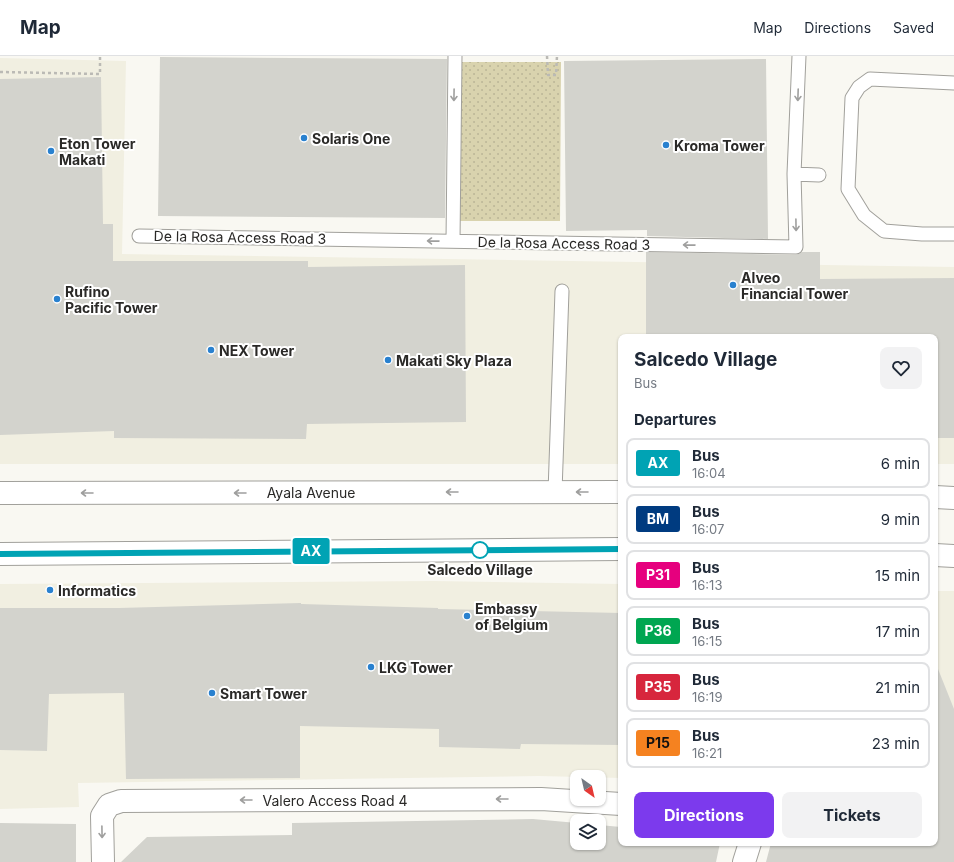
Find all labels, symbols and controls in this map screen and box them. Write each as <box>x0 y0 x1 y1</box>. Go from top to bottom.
text: Map <box>20 16 61 39</box>
text: Map <box>753 19 782 36</box>
text: Directions <box>804 19 871 36</box>
text: Saved <box>893 19 934 36</box>
one-way arrow <box>450 88 458 101</box>
one-way arrow <box>794 88 801 101</box>
place label: Solaris One <box>312 130 390 147</box>
marker: Solaris One <box>299 133 309 143</box>
place label: Eton Tower Makati <box>59 135 136 168</box>
place label: Kroma Tower <box>674 137 765 154</box>
marker: Kroma Tower <box>661 140 671 150</box>
marker: Eton Tower Makati <box>46 146 56 156</box>
one-way arrow <box>792 218 799 231</box>
street label: De la Rosa Access Road 3 <box>154 227 326 247</box>
street label: De la Rosa Access Road 3 <box>478 233 650 253</box>
one-way arrow <box>427 237 440 245</box>
one-way arrow <box>683 242 696 249</box>
place label: Alveo Financial Tower <box>741 269 849 302</box>
marker: Alveo Financial Tower <box>728 280 738 290</box>
place label: Rufino Pacific Tower <box>65 283 158 316</box>
marker: Rufino Pacific Tower <box>52 294 62 304</box>
place label: NEX Tower <box>219 342 295 359</box>
marker: NEX Tower <box>206 345 216 355</box>
button: heart <box>880 347 922 389</box>
text: Salcedo Village <box>634 348 777 371</box>
place label: Makati Sky Plaza <box>396 352 512 369</box>
marker: Makati Sky Plaza <box>383 355 393 365</box>
text: Bus <box>634 375 657 391</box>
text: Departures <box>634 410 716 429</box>
text: Bus <box>692 446 720 465</box>
text: AX <box>648 454 668 471</box>
text: 6 min <box>881 454 920 473</box>
text: 16:04 <box>692 465 726 481</box>
street label: Ayala Avenue <box>267 484 355 501</box>
one-way arrow <box>446 488 459 496</box>
one-way arrow <box>576 488 589 496</box>
one-way arrow <box>81 489 94 497</box>
one-way arrow <box>234 489 247 497</box>
text: Bus <box>692 502 720 521</box>
text: BM <box>647 510 669 527</box>
text: 9 min <box>881 510 920 529</box>
text: 16:07 <box>692 521 724 537</box>
line badge: AX <box>293 538 329 564</box>
marker: Salcedo Village <box>471 541 489 559</box>
text: AX <box>301 542 321 559</box>
text: Bus <box>692 558 720 577</box>
place label: Salcedo Village <box>427 561 533 578</box>
text: P31 <box>646 566 670 583</box>
text: 15 min <box>875 566 920 585</box>
text: 16:13 <box>692 577 722 593</box>
place label: Informatics <box>58 582 136 599</box>
marker: Informatics <box>45 585 55 595</box>
place label: Embassy of Belgium <box>475 600 548 633</box>
marker: Embassy of Belgium <box>462 611 472 621</box>
text: Bus <box>692 614 720 633</box>
text: P36 <box>644 622 672 639</box>
text: 17 min <box>876 622 920 641</box>
text: 16:15 <box>692 633 722 649</box>
place label: LKG Tower <box>379 659 453 676</box>
marker: LKG Tower <box>366 662 376 672</box>
text: Bus <box>692 670 720 689</box>
text: P35 <box>644 678 672 695</box>
text: 21 min <box>875 678 920 697</box>
place label: Smart Tower <box>220 685 307 702</box>
marker: Smart Tower <box>207 688 217 698</box>
text: 16:19 <box>692 689 722 705</box>
text: Bus <box>692 726 720 745</box>
text: P15 <box>646 734 670 751</box>
text: 23 min <box>872 734 920 753</box>
text: 16:21 <box>692 745 722 761</box>
north arrow <box>570 770 606 806</box>
map controls <box>570 770 606 850</box>
street label: Valero Access Road 4 <box>262 792 408 809</box>
button: Directions <box>634 792 774 838</box>
button: Tickets <box>782 792 922 838</box>
one-way arrow <box>240 796 253 804</box>
one-way arrow <box>496 796 509 803</box>
button: layers <box>570 814 606 850</box>
one-way arrow <box>99 825 106 838</box>

